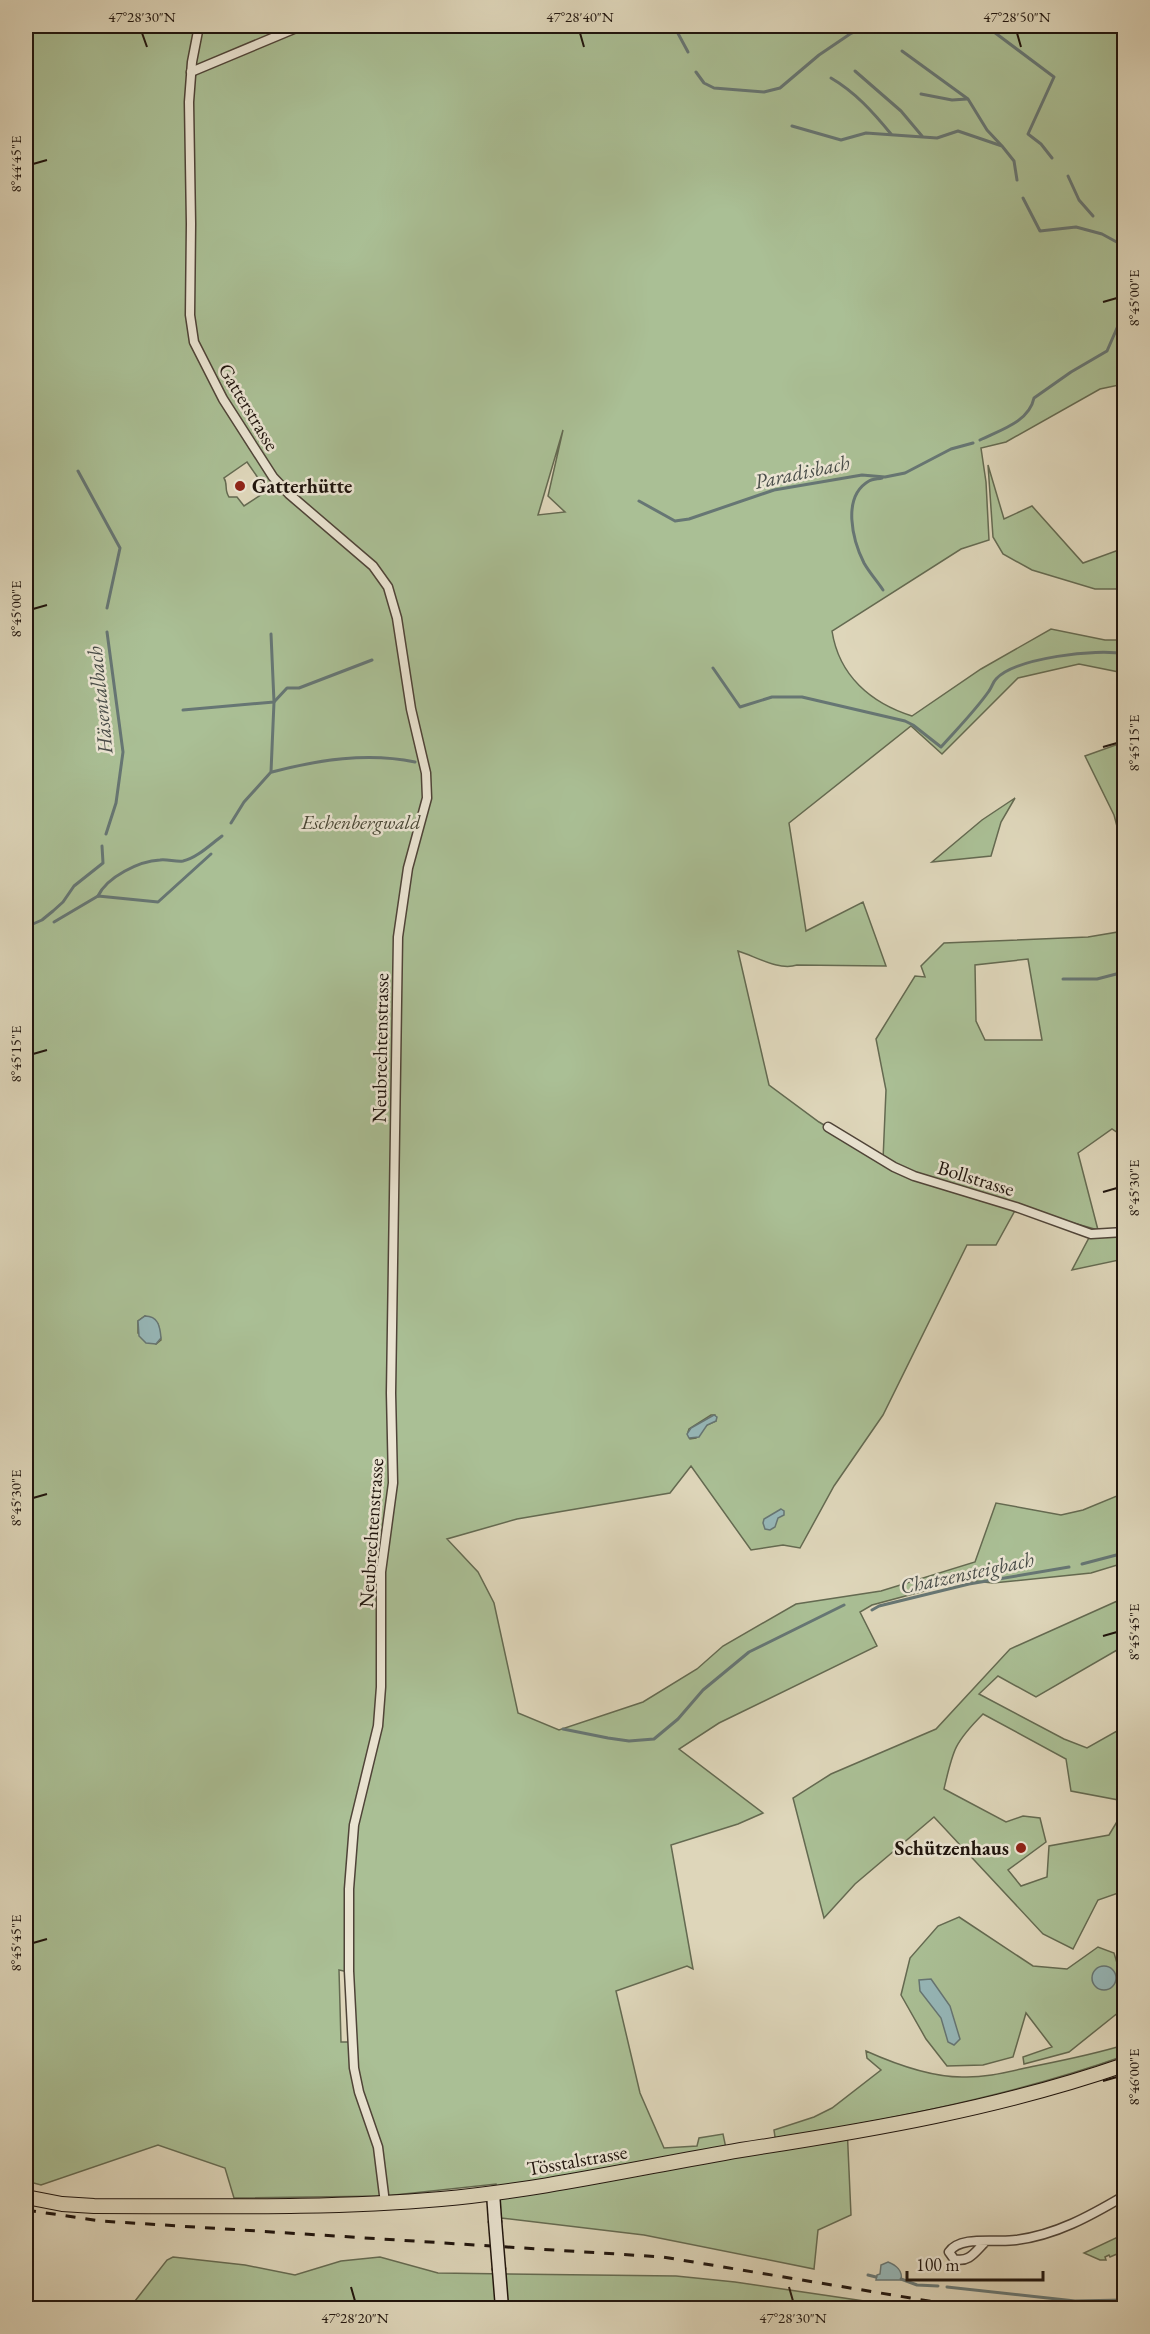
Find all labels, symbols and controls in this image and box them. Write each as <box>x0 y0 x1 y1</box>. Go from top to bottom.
text: 47°28'30"N <box>108 7 176 26</box>
text: 47°28'40"N <box>546 7 614 26</box>
text: 47°28'50"N <box>983 7 1051 26</box>
text: 8°44'45"E <box>6 135 25 192</box>
text: 8°45'00"E <box>1124 269 1143 326</box>
street label: Gatterstrasse <box>213 358 285 456</box>
water label: Paradisbach <box>752 448 852 495</box>
place label: Gatterhütte <box>252 473 352 499</box>
marker: Gatterhütte <box>233 479 247 493</box>
text: 8°45'00"E <box>6 580 25 637</box>
water label: Häsentalbach <box>80 645 119 756</box>
text: 8°45'15"E <box>1124 714 1143 771</box>
park label: Eschenbergwald <box>300 809 421 835</box>
street label: Neubrechtenstrasse <box>366 973 394 1123</box>
text: 8°45'15"E <box>6 1025 25 1082</box>
street label: Bollstrasse <box>934 1154 1018 1202</box>
text: 8°45'30"E <box>1124 1159 1143 1216</box>
street label: Neubrechtenstrasse <box>353 1457 389 1609</box>
text: 8°45'30"E <box>6 1469 25 1526</box>
water label: Chatzensteigbach <box>897 1545 1036 1600</box>
text: 8°45'45"E <box>1124 1603 1143 1660</box>
place label: Schützenhaus <box>895 1835 1009 1861</box>
marker: Schützenhaus <box>1014 1841 1028 1855</box>
text: 8°45'45"E <box>6 1914 25 1971</box>
text: 8°46'00"E <box>1124 2048 1143 2105</box>
street label: Tösstalstrasse <box>525 2138 629 2182</box>
scale bar <box>907 2244 1044 2282</box>
text: 100 m <box>916 2253 960 2276</box>
text: 47°28'20"N <box>321 2308 389 2327</box>
text: 47°28'30"N <box>759 2308 827 2327</box>

